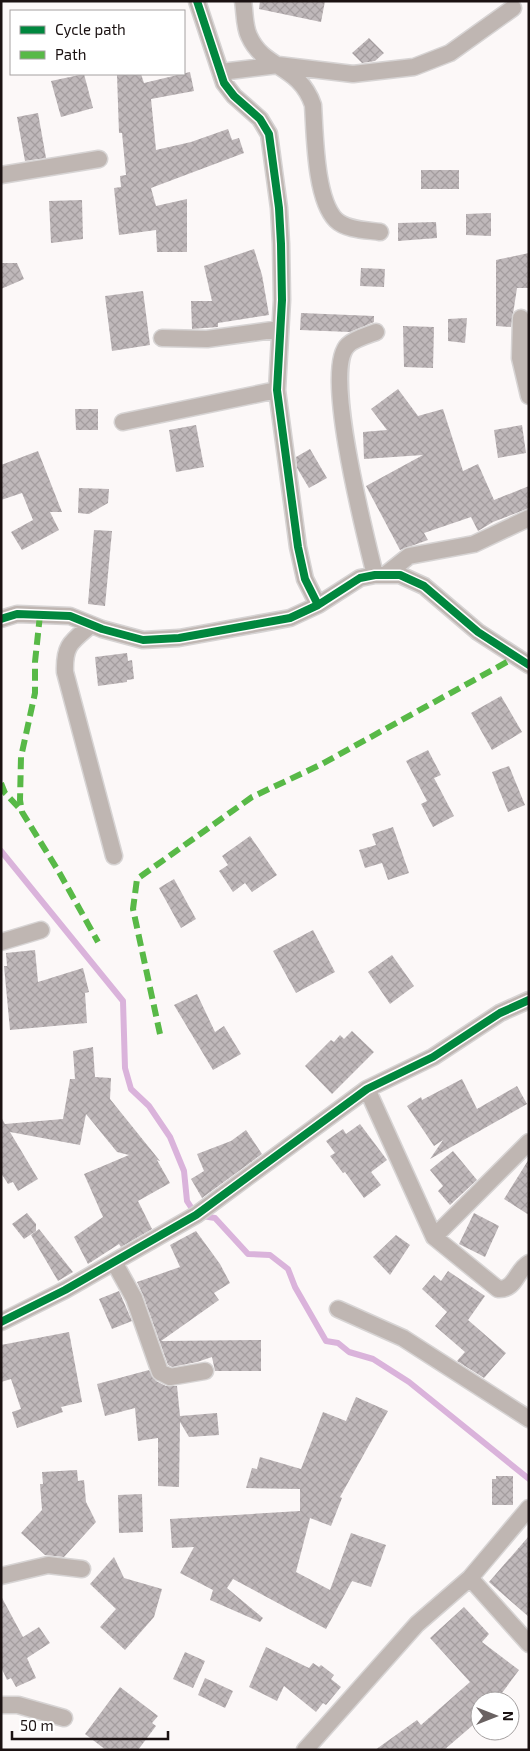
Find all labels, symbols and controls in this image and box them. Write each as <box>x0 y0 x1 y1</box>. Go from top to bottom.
legend <box>10 10 185 75</box>
text: Cycle path <box>55 20 126 38</box>
text: Path <box>55 45 86 63</box>
north arrow <box>470 1691 520 1741</box>
scale bar <box>12 1708 169 1740</box>
text: N <box>500 1711 517 1721</box>
text: 50 m <box>20 1716 54 1734</box>

